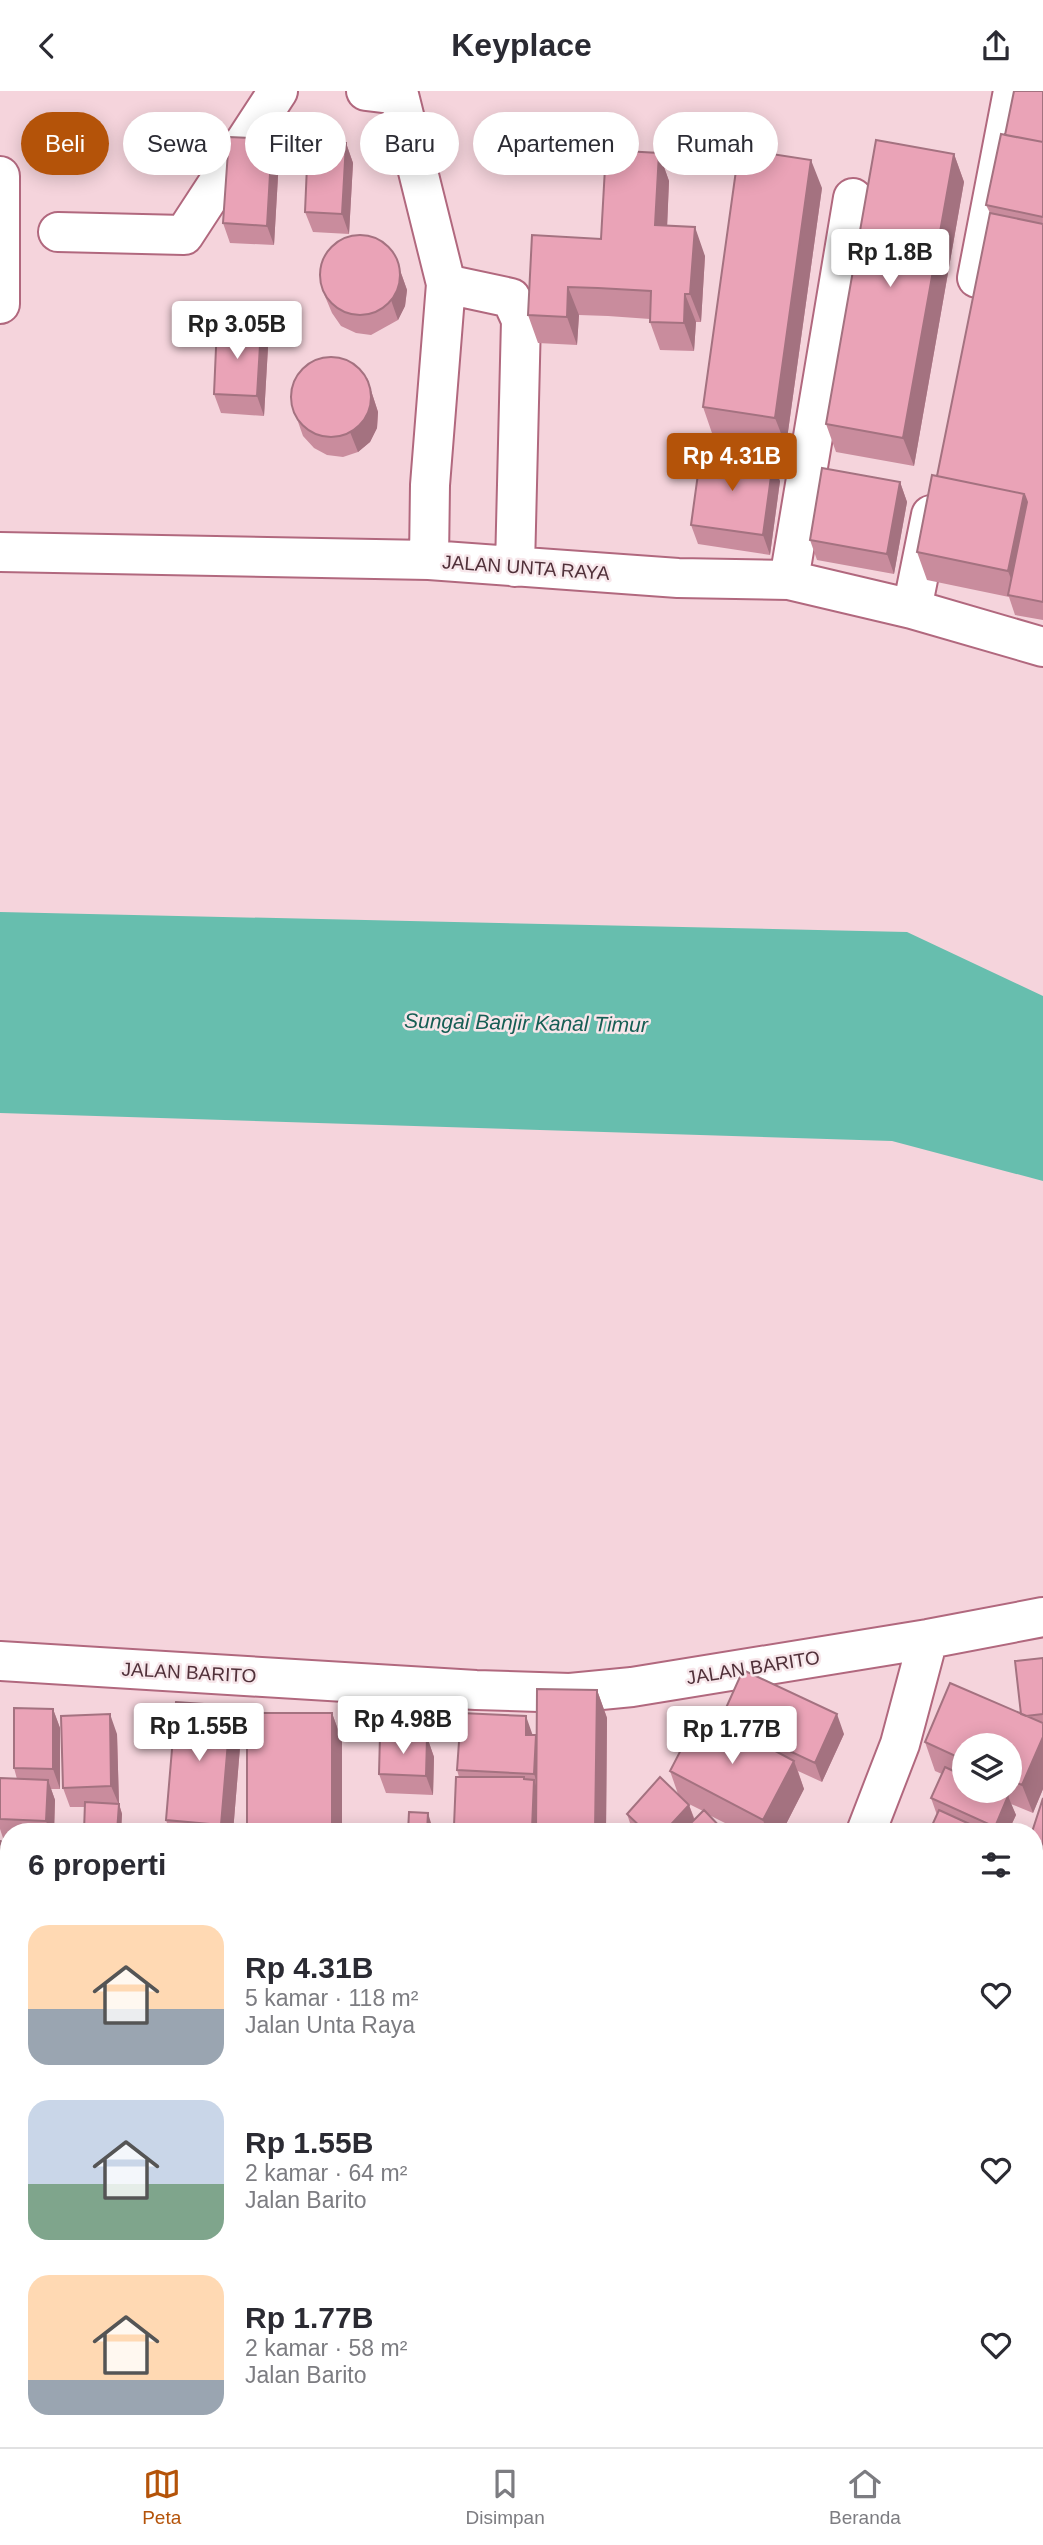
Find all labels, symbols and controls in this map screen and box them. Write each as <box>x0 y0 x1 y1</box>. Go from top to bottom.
icon: back <box>28 27 66 65</box>
text: Keyplace <box>451 27 592 63</box>
icon: share <box>977 27 1015 65</box>
chip: Beli <box>21 112 109 175</box>
chip: Sewa <box>123 112 231 175</box>
chip: Filter <box>245 112 346 175</box>
chip: Baru <box>360 112 459 175</box>
chip: Apartemen <box>473 112 639 175</box>
chip: Rumah <box>653 112 778 175</box>
pin: Rp 1.8B <box>825 229 955 289</box>
text: Rp 1.8B <box>847 239 933 265</box>
pin: Rp 3.05B <box>165 301 309 361</box>
text: Rp 3.05B <box>188 311 286 337</box>
pin: Rp 4.31B <box>660 433 804 493</box>
text: Rp 4.31B <box>683 443 781 469</box>
street label: JALAN UNTA RAYA <box>441 551 611 584</box>
water label: Sungai Banjir Kanal Timur <box>404 1009 649 1036</box>
street label: JALAN BARITO <box>685 1647 821 1688</box>
street label: JALAN BARITO <box>121 1658 257 1687</box>
pin: Rp 4.98B <box>331 1697 475 1756</box>
pin: Rp 1.55B <box>127 1703 271 1763</box>
text: Rp 4.98B <box>354 1706 452 1732</box>
pin: Rp 1.77B <box>660 1707 804 1766</box>
text: Rp 1.55B <box>150 1713 248 1739</box>
text: Rp 1.77B <box>683 1716 781 1742</box>
map controls <box>952 1733 1022 1803</box>
button: layers <box>952 1733 1022 1803</box>
icon: filters <box>977 1846 1015 1884</box>
text: 6 properti <box>28 1848 166 1881</box>
text: Rp 4.31B <box>245 1951 373 1984</box>
icon: home <box>84 1953 168 2037</box>
icon: heart <box>977 1976 1015 2014</box>
text: 5 kamar · 118 m² <box>245 1985 418 2011</box>
text: Jalan Unta Raya <box>245 2012 415 2038</box>
text: Rp 1.55B <box>245 2126 373 2159</box>
icon: home <box>84 2128 168 2212</box>
icon: heart <box>977 2151 1015 2189</box>
text: 2 kamar · 64 m² <box>245 2160 407 2186</box>
text: Jalan Barito <box>245 2187 366 2213</box>
text: Rp 1.77B <box>245 2301 373 2334</box>
icon: home <box>84 2303 168 2387</box>
icon: heart <box>977 2326 1015 2364</box>
text: 2 kamar · 58 m² <box>245 2335 407 2361</box>
text: Jalan Barito <box>245 2362 366 2388</box>
tab: Peta <box>142 2465 181 2529</box>
tab: Disimpan <box>466 2465 545 2529</box>
tab: Beranda <box>829 2465 901 2529</box>

